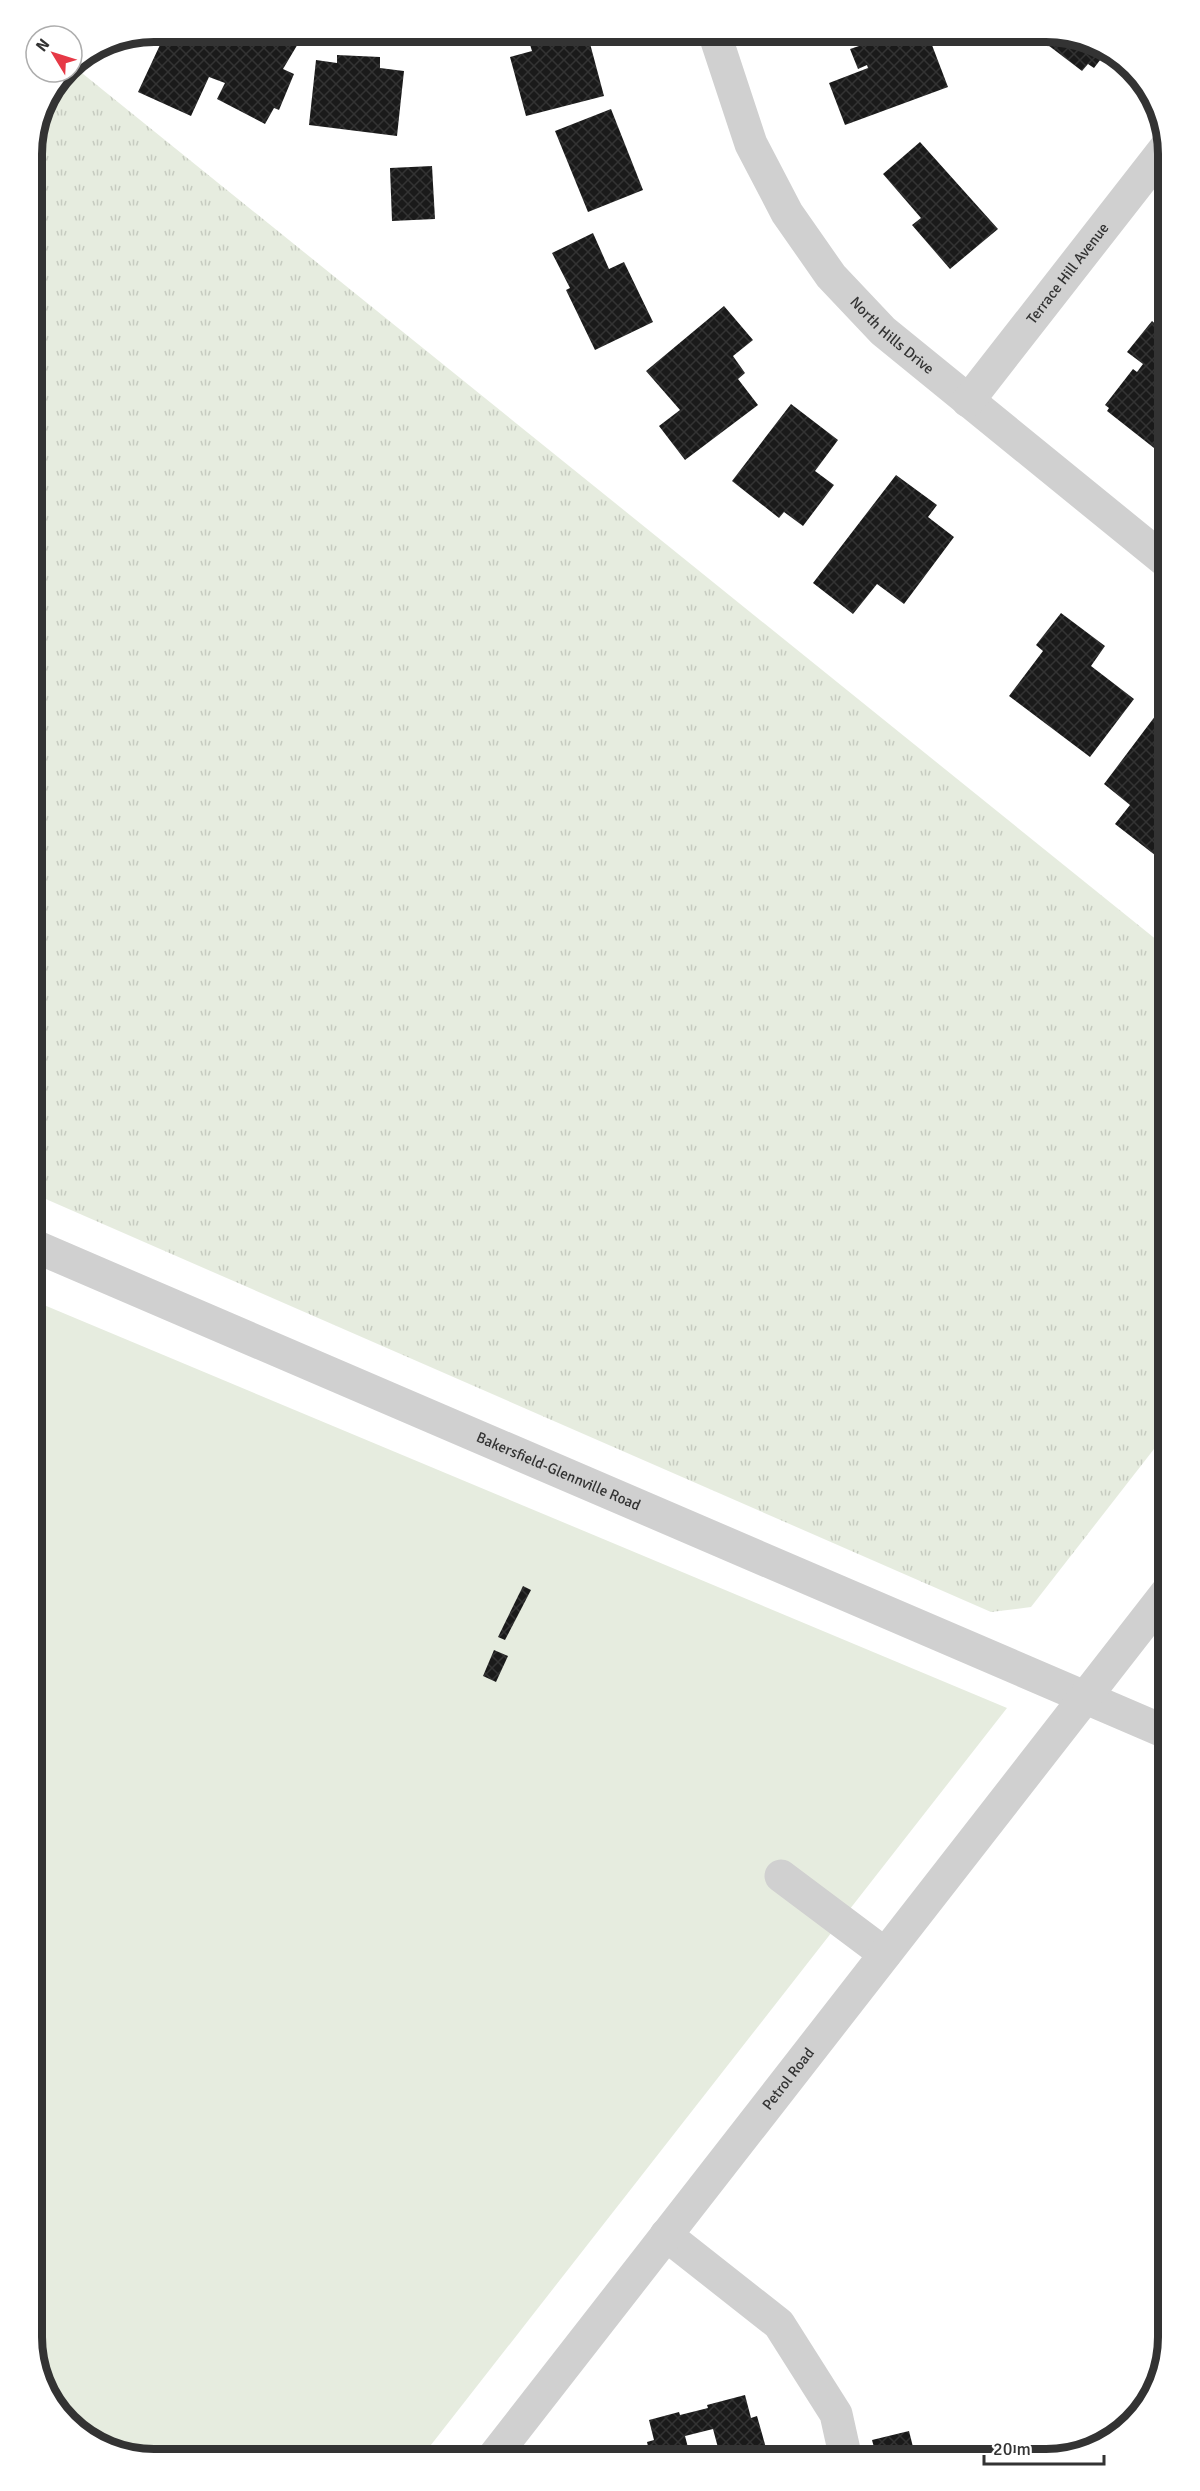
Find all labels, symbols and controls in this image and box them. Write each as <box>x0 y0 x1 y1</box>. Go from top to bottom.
north arrow <box>24 24 84 84</box>
text: N <box>32 35 54 56</box>
street label: Terrace Hill Avenue <box>1023 219 1113 327</box>
street label: North Hills Drive <box>846 293 938 378</box>
street label: Bakersfield-Glennville Road <box>474 1428 643 1514</box>
street label: Petrol Road <box>758 2044 818 2113</box>
scale bar <box>984 2428 1104 2466</box>
text: 20 m <box>993 2438 1031 2460</box>

